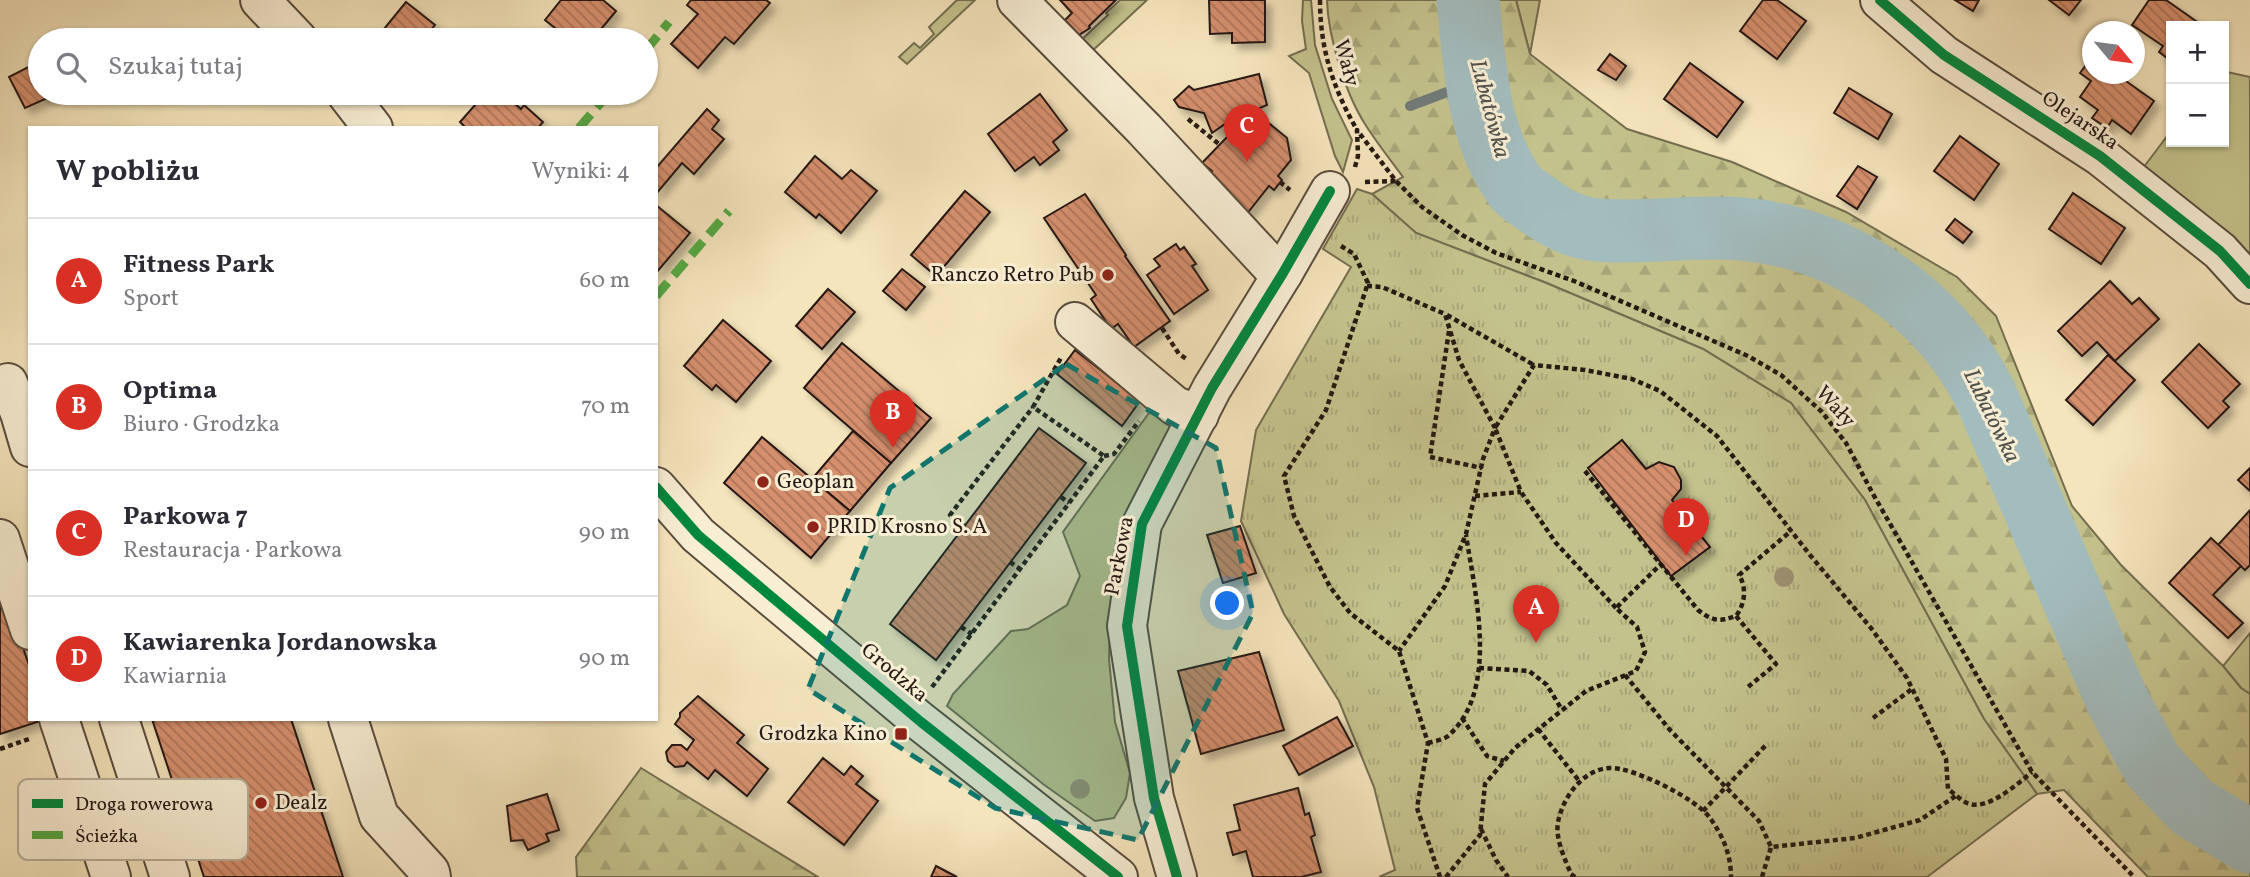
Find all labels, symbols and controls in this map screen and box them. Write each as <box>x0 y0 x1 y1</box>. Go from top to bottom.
north arrow <box>2082 21 2145 84</box>
map controls <box>2166 21 2229 147</box>
button: + <box>2166 21 2229 84</box>
search box <box>28 28 658 105</box>
street label: Wały <box>1326 36 1366 90</box>
icon: search <box>52 48 90 86</box>
text: Szukaj tutaj <box>108 49 243 85</box>
water label: Lubatówka <box>1460 56 1518 162</box>
street label: Olejarska <box>2036 84 2124 158</box>
button: − <box>2166 84 2229 147</box>
pin: C <box>1224 104 1270 162</box>
text: W pobliżu <box>56 151 199 193</box>
text: Wyniki: 4 <box>532 156 630 188</box>
text: Fitness Park <box>123 247 275 283</box>
place label: Ranczo Retro Pub <box>930 261 1094 290</box>
text: A <box>71 265 87 297</box>
text: 60 m <box>580 265 630 297</box>
marker: Ranczo Retro Pub <box>1100 267 1116 283</box>
text: Sport <box>123 283 179 315</box>
water label: Lubatówka <box>1954 364 2028 468</box>
text: Optima <box>123 373 217 409</box>
street label: Wały <box>1808 380 1862 435</box>
pin: B <box>870 390 916 448</box>
text: B <box>71 391 87 423</box>
text: 70 m <box>581 391 630 423</box>
text: Biuro · Grodzka <box>123 409 280 441</box>
place label: Geoplan <box>777 468 855 497</box>
marker: Geoplan <box>755 474 771 490</box>
pin: D <box>1663 498 1709 556</box>
text: Parkowa 7 <box>123 499 248 535</box>
place label: PRID Krosno S. A <box>827 513 987 542</box>
street label: Parkowa <box>1098 514 1142 598</box>
text: C <box>72 517 86 549</box>
text: 90 m <box>579 517 630 549</box>
marker: PRID Krosno S. A <box>805 519 821 535</box>
text: Restauracja · Parkowa <box>123 535 342 567</box>
pin: A <box>1513 585 1559 643</box>
your location <box>1210 586 1244 620</box>
text: Kawiarenka Jordanowska <box>123 625 437 661</box>
street label: Grodzka <box>854 636 934 710</box>
text: D <box>71 643 87 675</box>
text: 90 m <box>579 643 630 675</box>
text: Kawiarnia <box>123 661 227 693</box>
place label: Grodzka Kino <box>759 720 887 749</box>
marker: Grodzka Kino <box>893 726 909 742</box>
legend <box>18 779 248 860</box>
place label: Dealz <box>275 789 328 818</box>
text: Droga rowerowa <box>75 792 213 818</box>
marker: Dealz <box>253 795 269 811</box>
text: Ścieżka <box>75 824 138 850</box>

